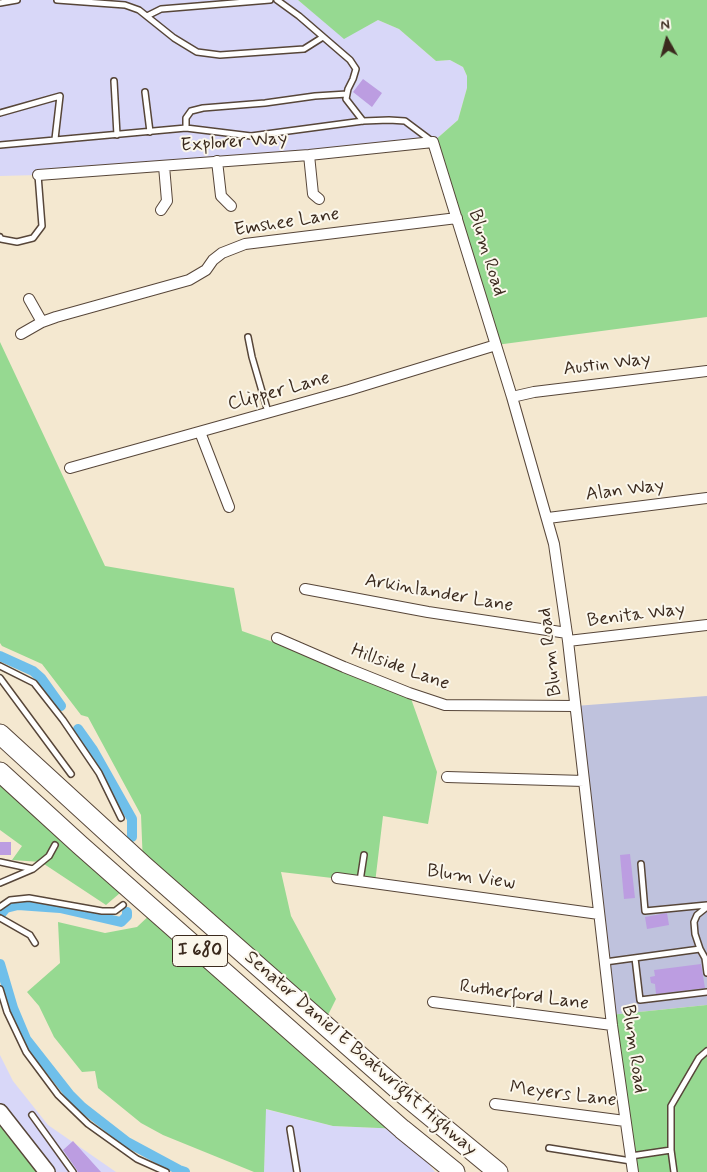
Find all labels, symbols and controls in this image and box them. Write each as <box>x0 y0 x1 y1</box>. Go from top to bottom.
north arrow <box>642 15 692 65</box>
text: N <box>659 16 671 35</box>
street label: Explorer Way <box>180 128 288 158</box>
street label: Emshee Lane <box>233 203 341 243</box>
street label: Blum Road <box>462 207 510 299</box>
street label: Austin Way <box>562 348 652 382</box>
street label: Clipper Lane <box>225 367 333 417</box>
street label: Alan Way <box>584 475 666 507</box>
street label: Arkinlander Lane <box>363 570 515 618</box>
street label: Benita Way <box>586 599 686 633</box>
street label: Blum Road <box>534 606 568 698</box>
street label: Hillside Lane <box>348 640 452 696</box>
street label: Blum View <box>425 861 517 895</box>
road number: I 680 <box>172 936 228 966</box>
street label: Senator Daniel E Boatwright Highway <box>239 947 481 1161</box>
street label: Rutherford Lane <box>458 976 590 1016</box>
street label: Blum Road <box>616 1003 650 1095</box>
street label: Meyers Lane <box>508 1077 618 1113</box>

